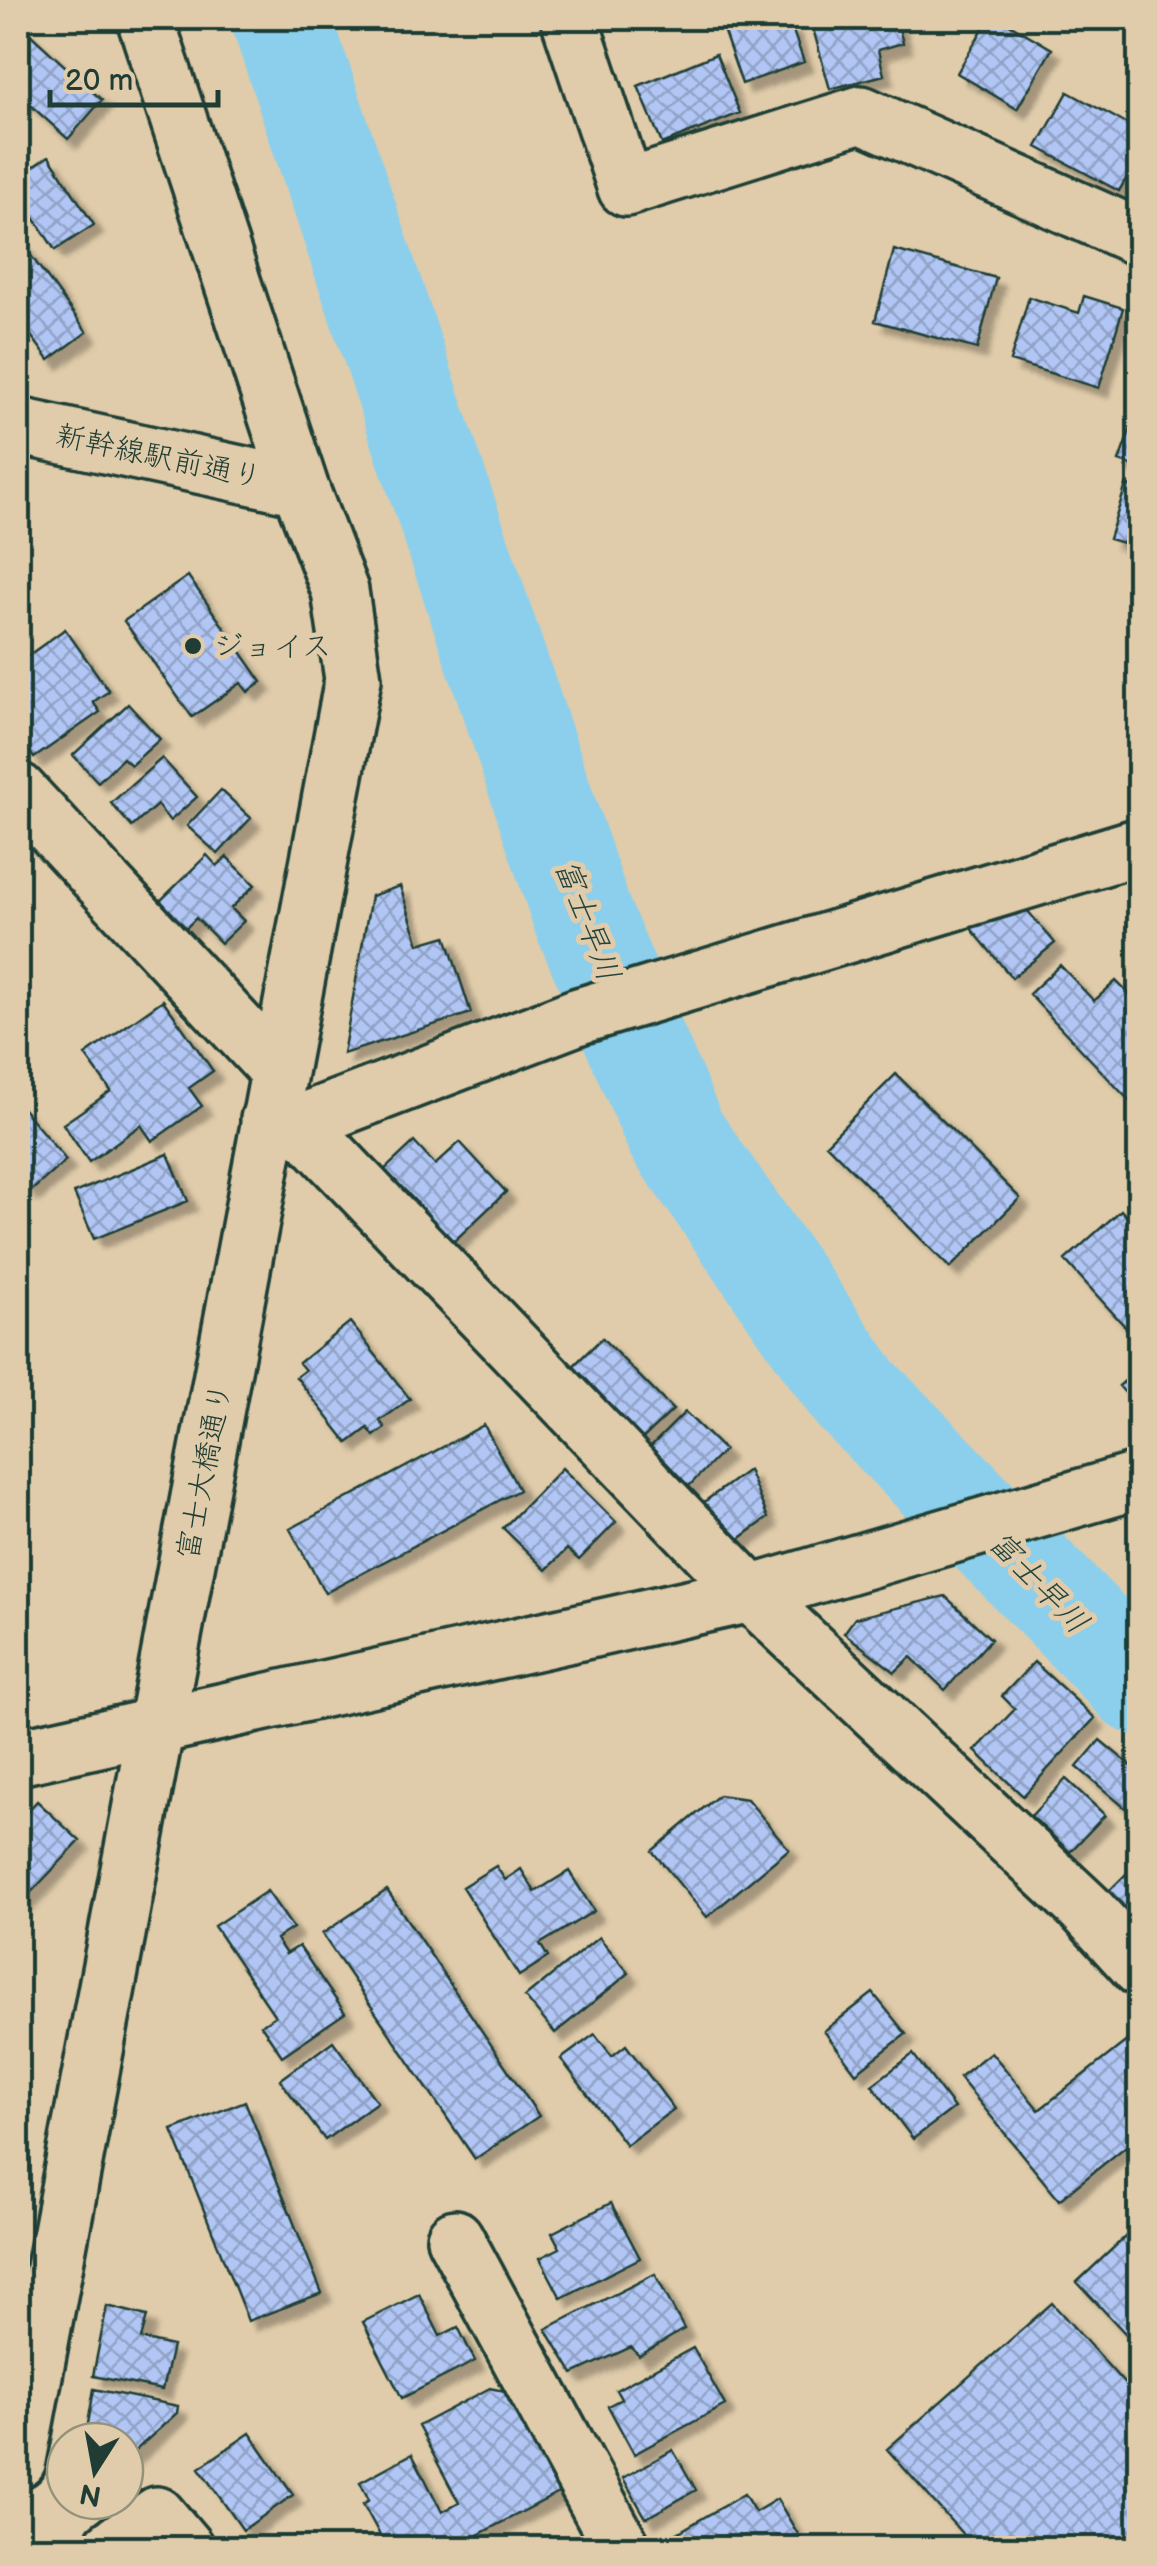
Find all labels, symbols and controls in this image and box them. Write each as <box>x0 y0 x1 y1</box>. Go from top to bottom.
scale bar <box>50 45 218 107</box>
text: 20 m <box>65 63 133 99</box>
street label: 新幹線駅前通り <box>52 418 265 496</box>
place label: ジョイス <box>213 629 332 665</box>
marker: ジョイス <box>182 635 204 657</box>
water label: 富士早川 <box>545 854 628 987</box>
street label: 富士大橋通り <box>170 1379 240 1563</box>
water label: 富士早川 <box>979 1523 1096 1643</box>
north arrow <box>45 2421 145 2521</box>
text: N <box>77 2476 104 2512</box>

